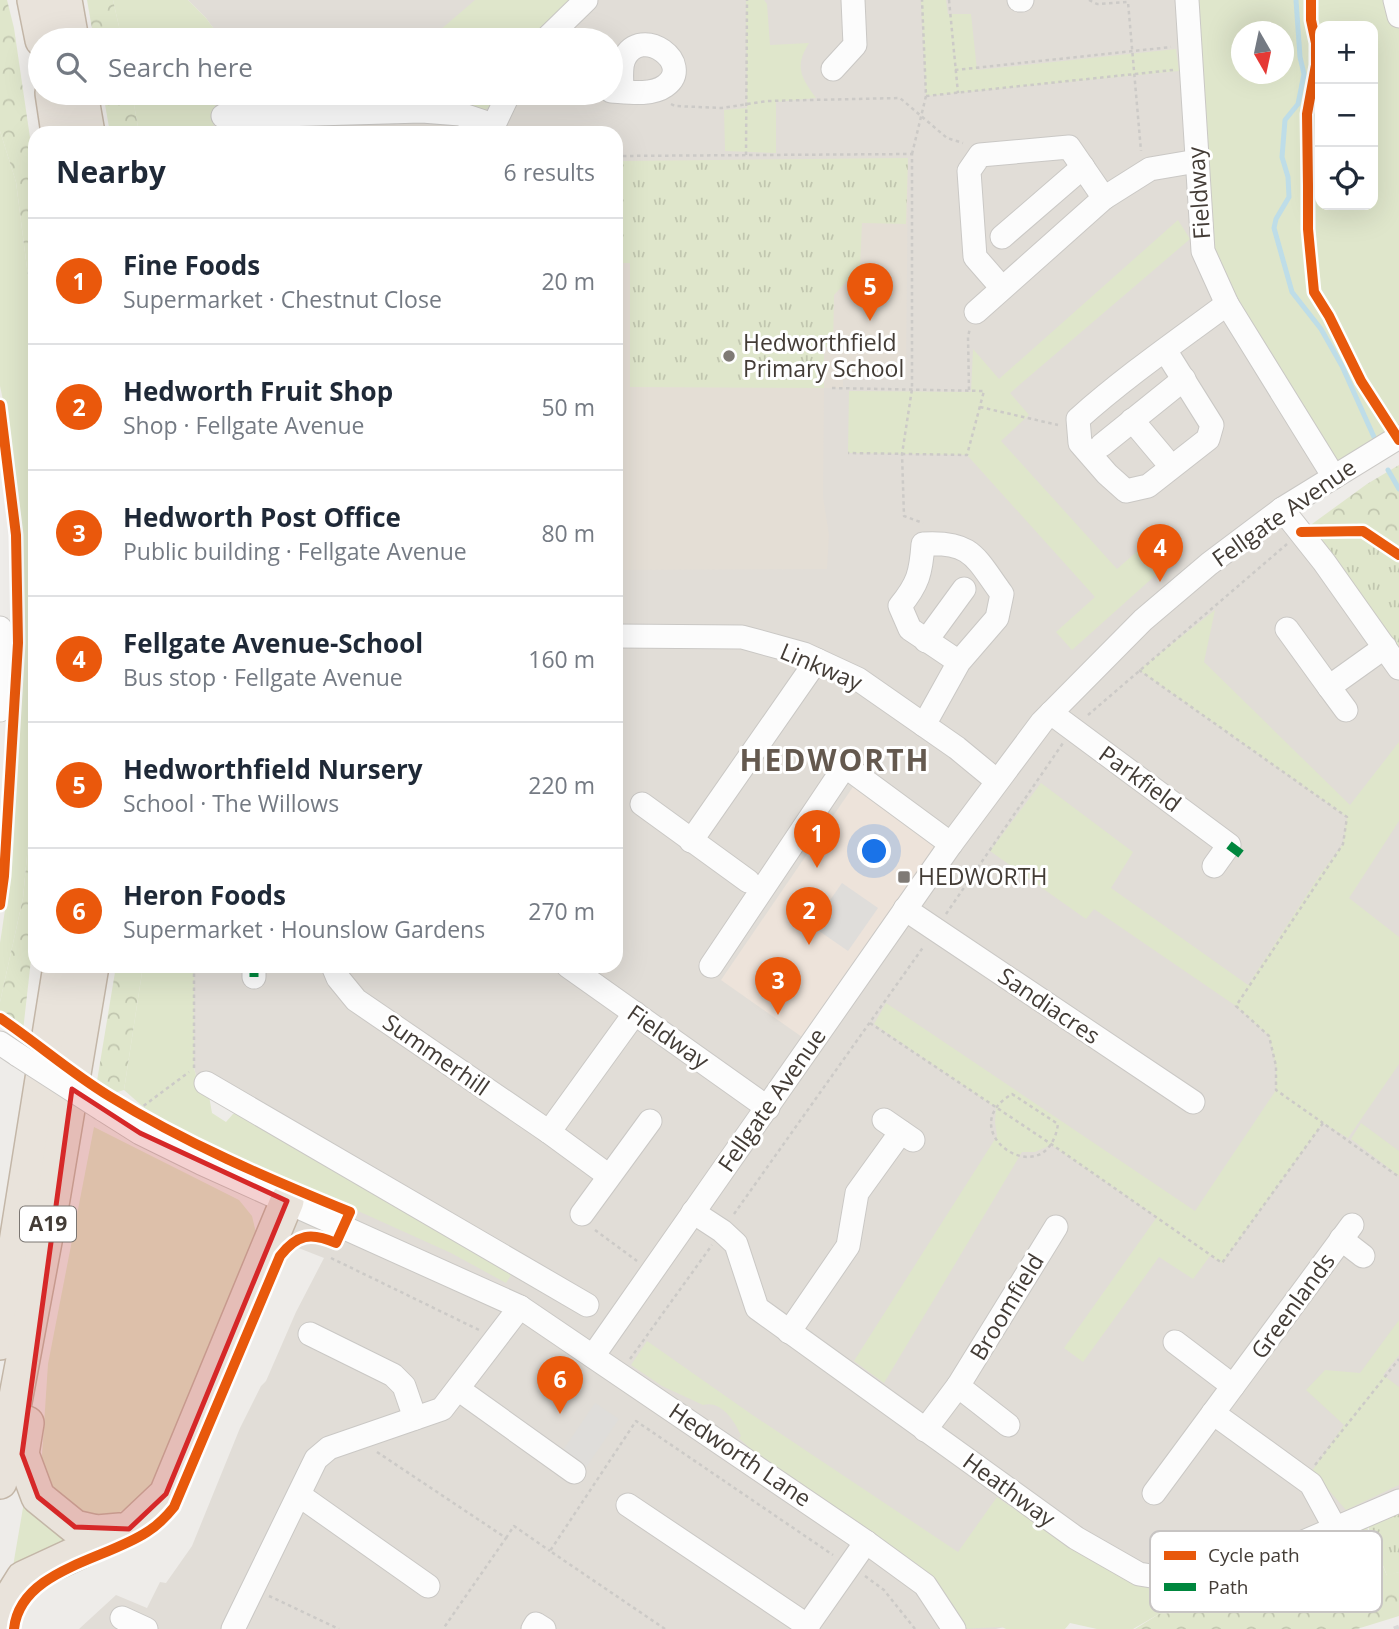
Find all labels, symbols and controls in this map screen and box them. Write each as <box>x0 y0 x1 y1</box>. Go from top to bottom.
north arrow <box>1231 21 1294 84</box>
map controls <box>1315 21 1378 210</box>
button: + <box>1315 21 1378 84</box>
search box <box>28 28 623 105</box>
icon: search <box>52 48 90 86</box>
text: Search here <box>108 49 253 85</box>
button: − <box>1315 84 1378 147</box>
street label: Fieldway <box>1179 145 1217 240</box>
button: locate <box>1315 147 1378 210</box>
text: Nearby <box>56 151 166 192</box>
text: 6 results <box>504 156 595 188</box>
text: Fine Foods <box>123 247 260 283</box>
pin: 5 <box>847 263 893 321</box>
text: 1 <box>72 265 86 297</box>
text: 20 m <box>541 265 595 297</box>
text: Supermarket · Chestnut Close <box>123 283 442 315</box>
place label: Hedworthfield Primary School <box>743 326 904 384</box>
marker: Hedworthfield Primary School <box>721 348 737 364</box>
text: Hedworth Fruit Shop <box>123 373 393 409</box>
text: 2 <box>72 391 86 423</box>
text: 50 m <box>541 391 595 423</box>
text: Shop · Fellgate Avenue <box>123 409 364 441</box>
street label: Fellgate Avenue <box>1205 451 1362 574</box>
text: Hedworth Post Office <box>123 499 401 535</box>
text: 3 <box>72 517 86 549</box>
text: 80 m <box>541 517 595 549</box>
pin: 4 <box>1137 524 1183 582</box>
text: Public building · Fellgate Avenue <box>123 535 467 567</box>
text: Fellgate Avenue-School <box>123 625 423 661</box>
street label: Linkway <box>775 635 868 698</box>
text: 4 <box>72 643 86 675</box>
text: 160 m <box>528 643 595 675</box>
text: Bus stop · Fellgate Avenue <box>123 661 403 693</box>
street label: Parkfield <box>1093 737 1188 819</box>
district label: HEDWORTH <box>740 739 930 780</box>
text: Hedworthfield Nursery <box>123 751 423 787</box>
text: 5 <box>72 769 86 801</box>
text: 220 m <box>528 769 595 801</box>
text: School · The Willows <box>123 787 339 819</box>
pin: 1 <box>794 810 840 868</box>
your location <box>857 834 891 868</box>
place label: HEDWORTH <box>918 860 1047 892</box>
marker: HEDWORTH <box>896 869 912 885</box>
text: Heron Foods <box>123 877 286 913</box>
pin: 2 <box>786 887 832 945</box>
text: 6 <box>72 895 86 927</box>
text: 270 m <box>528 895 595 927</box>
text: Supermarket · Hounslow Gardens <box>123 913 485 945</box>
pin: 3 <box>755 957 801 1015</box>
street label: Sandiacres <box>992 959 1107 1051</box>
street label: Fieldway <box>621 997 716 1076</box>
street label: Summerhill <box>377 1006 496 1103</box>
street label: Fellgate Avenue <box>710 1021 833 1178</box>
road number: A19 <box>20 1206 76 1242</box>
street label: Greenlands <box>1243 1246 1342 1365</box>
street label: Broomfield <box>962 1247 1051 1366</box>
pin: 6 <box>537 1356 583 1414</box>
street label: Hedworth Lane <box>663 1395 818 1514</box>
street label: Heathway <box>957 1445 1063 1534</box>
legend <box>1150 1531 1382 1612</box>
text: Cycle path <box>1208 1542 1300 1568</box>
text: Path <box>1208 1574 1248 1600</box>

